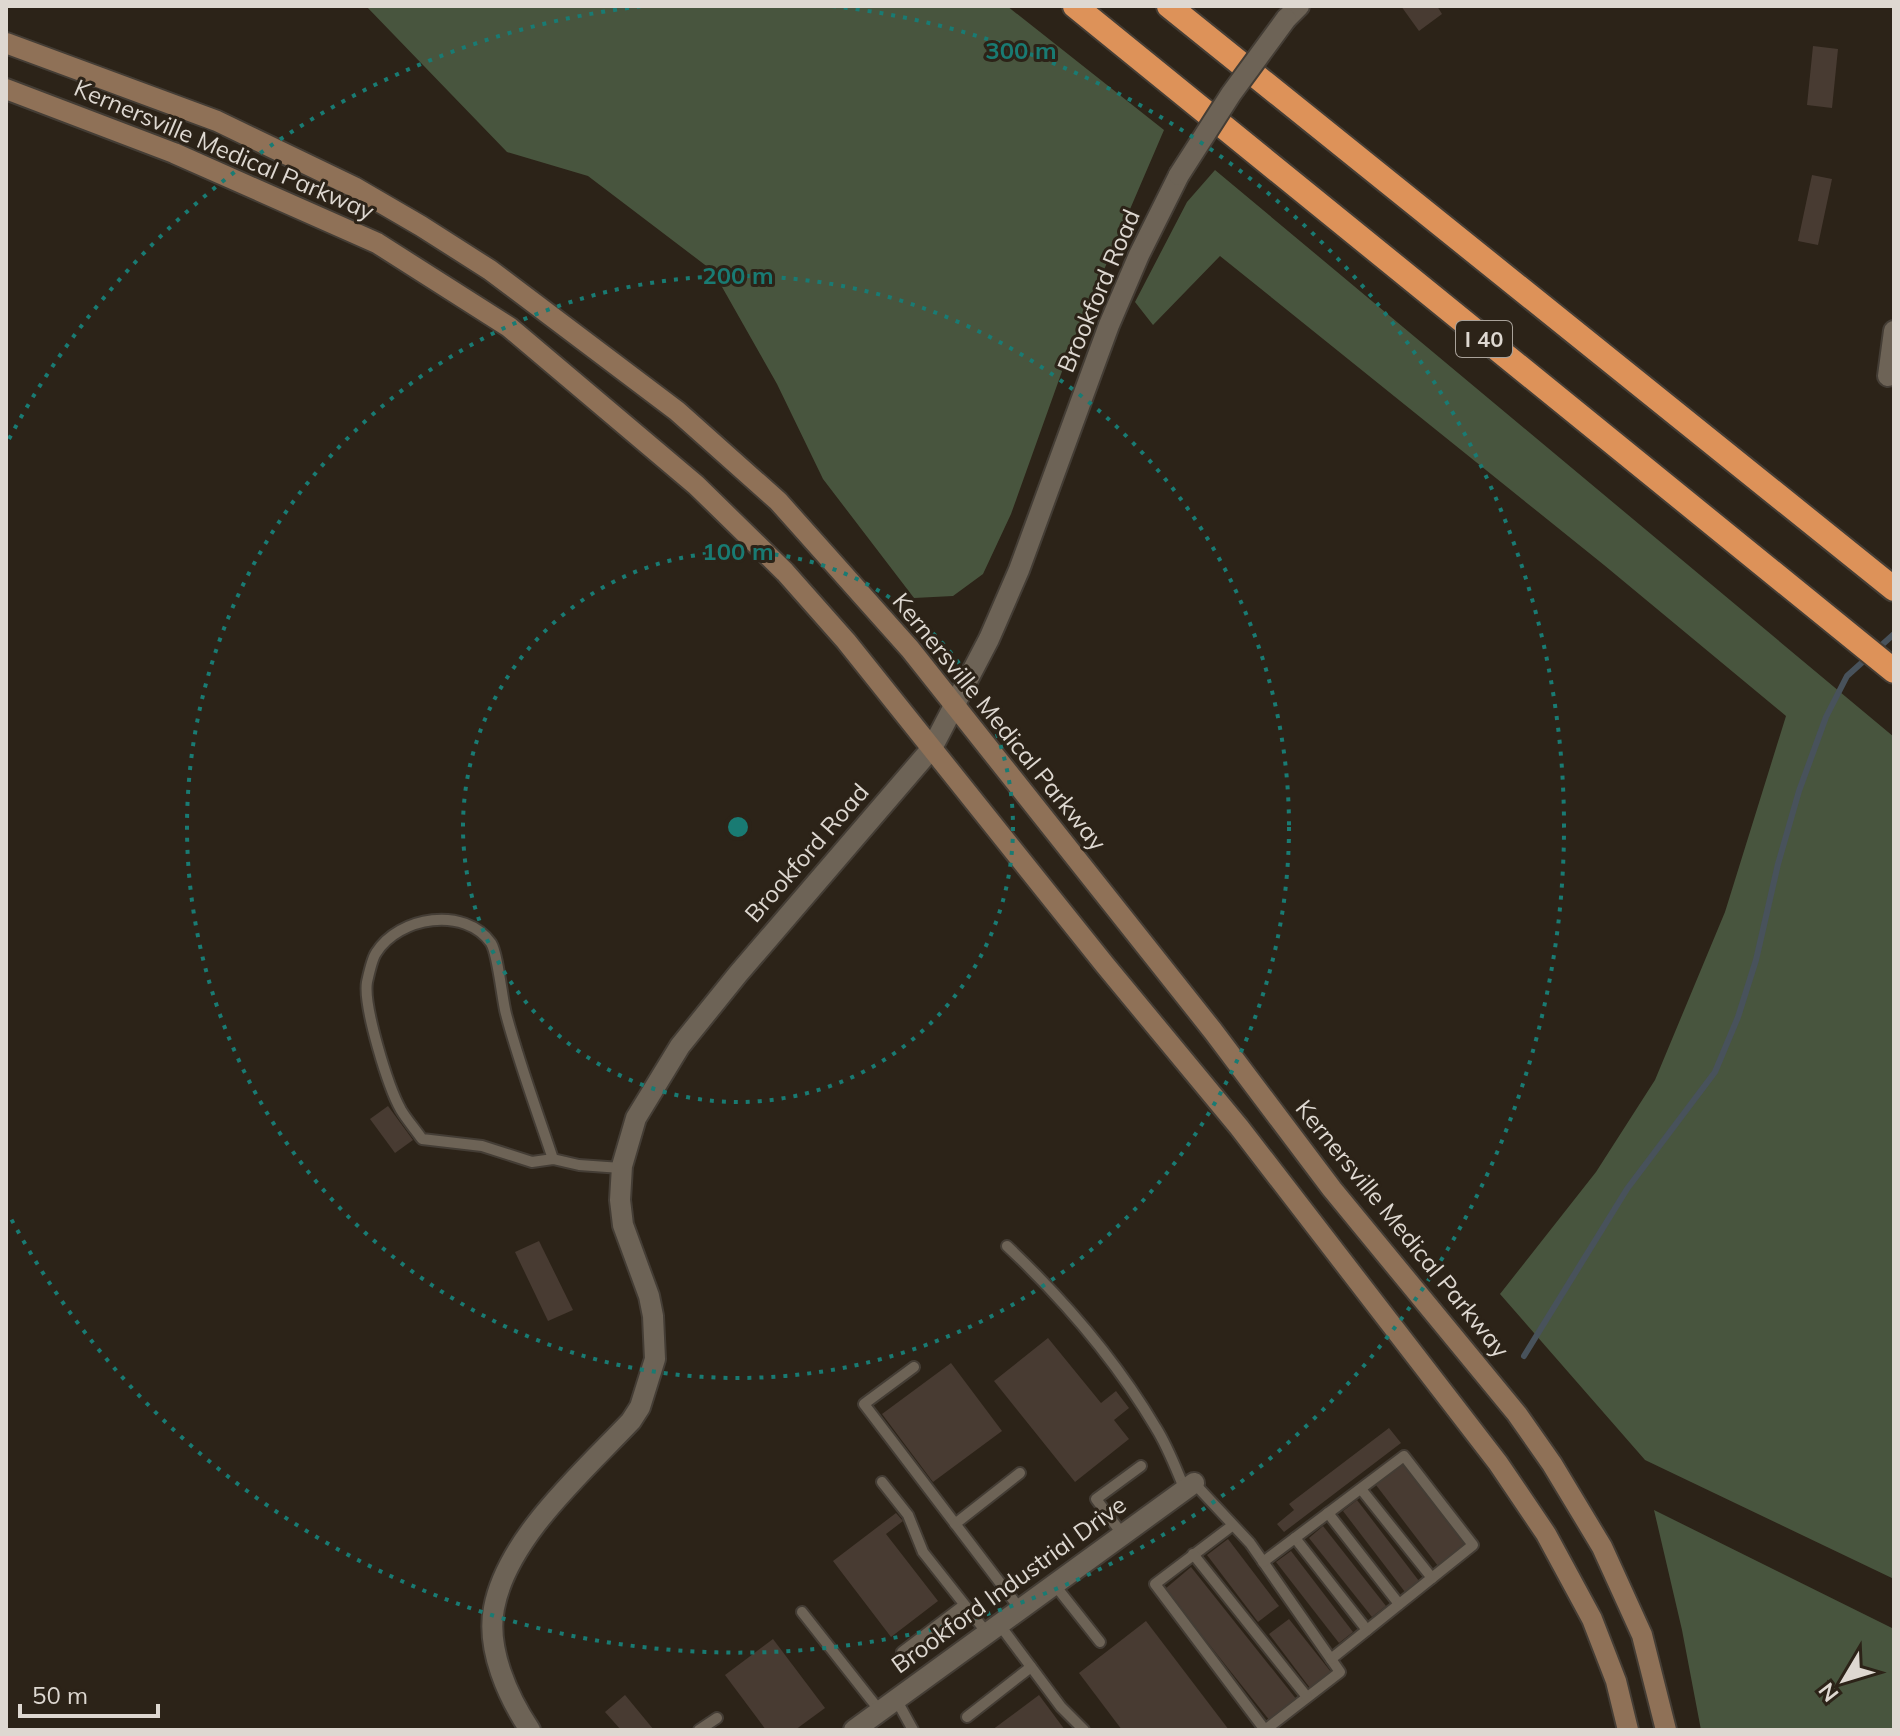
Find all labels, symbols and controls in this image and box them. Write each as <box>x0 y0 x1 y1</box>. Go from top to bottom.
text: 300 m <box>985 35 1057 65</box>
street label: Kernersville Medical Parkway <box>70 72 379 226</box>
street label: Brookford Road <box>1050 205 1146 377</box>
text: 200 m <box>702 260 774 290</box>
road number: I 40 <box>1456 321 1512 357</box>
text: 100 m <box>702 536 774 566</box>
street label: Kernersville Medical Parkway <box>886 586 1113 857</box>
street label: Brookford Road <box>738 777 875 928</box>
centre of rings <box>724 813 752 841</box>
street label: Kernersville Medical Parkway <box>1289 1093 1516 1364</box>
street label: Brookford Industrial Drive <box>885 1489 1132 1679</box>
north arrow <box>1804 1640 1884 1720</box>
scale bar <box>20 1668 158 1718</box>
text: N <box>1812 1677 1844 1707</box>
text: 50 m <box>32 1680 88 1710</box>

